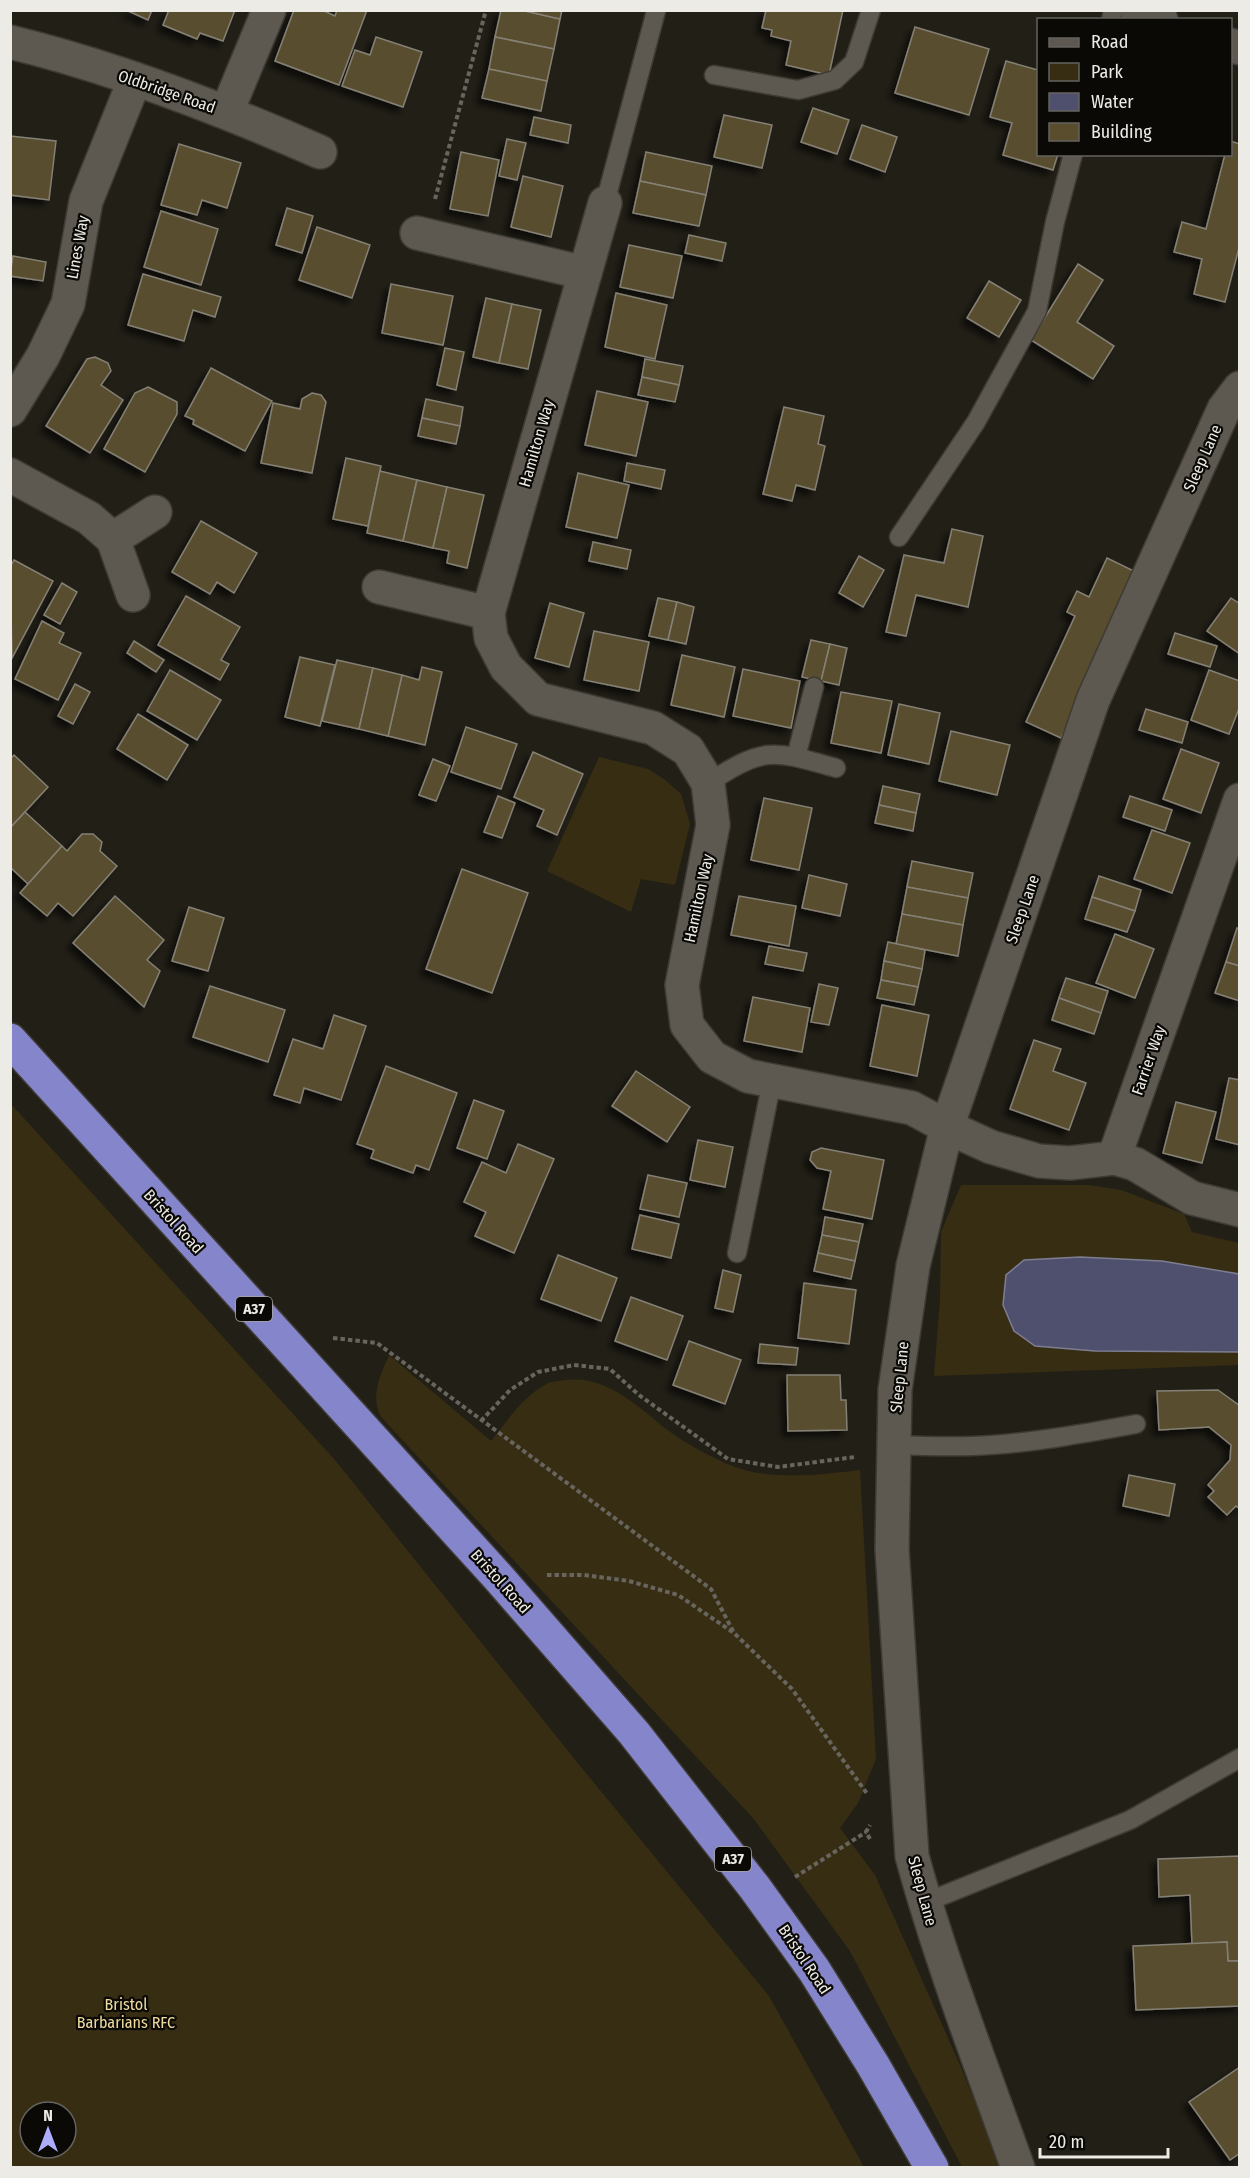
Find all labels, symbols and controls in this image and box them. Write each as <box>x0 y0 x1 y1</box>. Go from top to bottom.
legend <box>1037 18 1232 156</box>
text: Road <box>1091 31 1128 53</box>
text: Park <box>1091 61 1124 83</box>
street label: Oldbridge Road <box>116 66 218 117</box>
text: Water <box>1091 91 1134 113</box>
text: Building <box>1091 121 1152 143</box>
street label: Lines Way <box>63 213 93 280</box>
street label: Hamilton Way <box>515 396 558 489</box>
street label: Sleep Lane <box>1179 422 1226 495</box>
street label: Hamilton Way <box>680 851 717 944</box>
street label: Sleep Lane <box>1002 872 1043 946</box>
street label: Farrier Way <box>1128 1022 1170 1098</box>
street label: Bristol Road <box>140 1185 207 1257</box>
road number: A37 <box>236 1297 272 1321</box>
street label: Sleep Lane <box>886 1341 913 1414</box>
street label: Bristol Road <box>467 1545 534 1617</box>
road number: A37 <box>715 1847 751 1871</box>
street label: Sleep Lane <box>904 1854 941 1928</box>
street label: Bristol Road <box>774 1921 835 1998</box>
park label: Bristol Barbarians RFC <box>77 1995 175 2032</box>
north arrow <box>18 2100 78 2160</box>
text: N <box>43 2106 53 2125</box>
scale bar <box>1040 2121 1168 2159</box>
text: 20 m <box>1049 2131 1084 2153</box>

